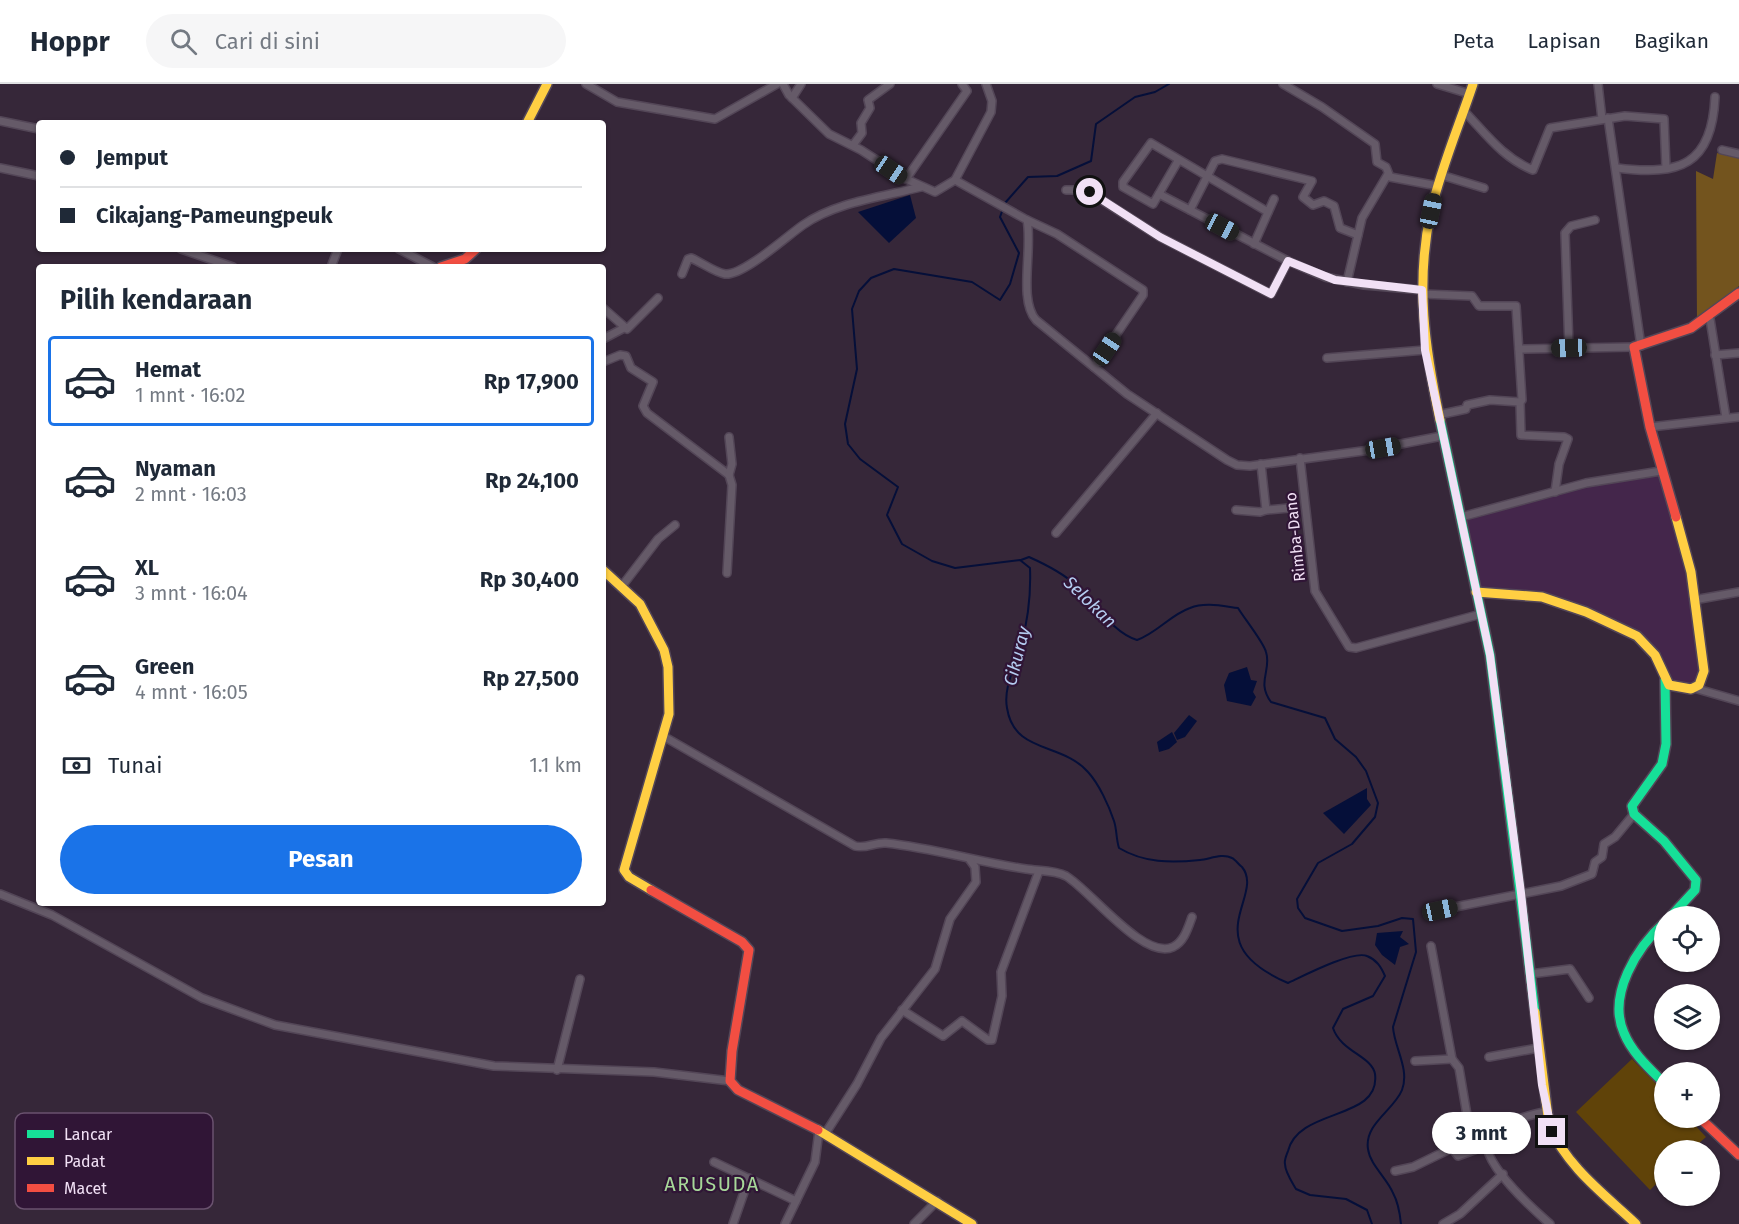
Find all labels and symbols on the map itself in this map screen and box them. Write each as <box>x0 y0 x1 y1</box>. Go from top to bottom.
car <box>871 152 911 188</box>
route start <box>1076 178 1103 205</box>
car <box>1418 192 1444 230</box>
car <box>1202 211 1242 243</box>
car <box>1089 329 1125 369</box>
car <box>1551 338 1587 358</box>
car <box>1364 436 1402 460</box>
street label: Rimba-Dano <box>1281 491 1309 583</box>
water label: Selokan <box>1058 571 1121 632</box>
water label: Cikuray <box>999 623 1035 688</box>
car <box>1421 897 1459 923</box>
callout: 3 mnt <box>1432 1111 1531 1153</box>
legend <box>15 1113 213 1209</box>
route end <box>1538 1118 1565 1145</box>
text: Lancar <box>64 1125 113 1144</box>
text: Padat <box>64 1152 105 1171</box>
district label: ARUSUDA <box>664 1172 760 1196</box>
text: Macet <box>64 1179 107 1198</box>

